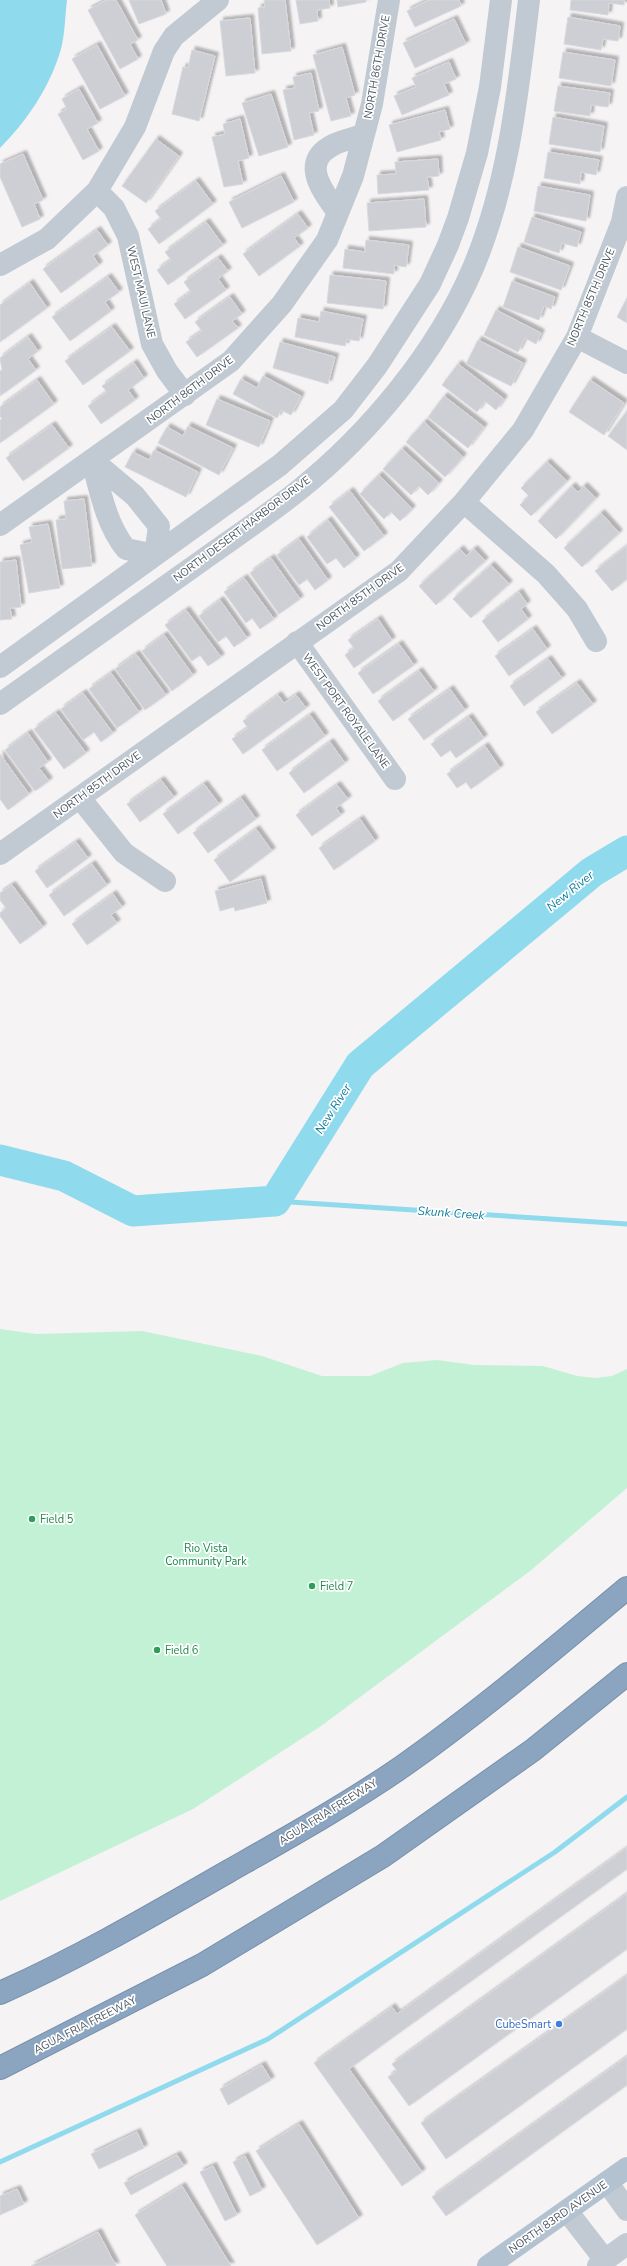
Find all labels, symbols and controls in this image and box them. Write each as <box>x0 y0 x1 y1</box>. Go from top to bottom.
street label: NORTH 86TH DRIVE <box>361 14 393 120</box>
street label: WEST MAUI LANE <box>123 245 159 339</box>
street label: NORTH 85TH DRIVE <box>564 246 618 348</box>
street label: NORTH 86TH DRIVE <box>144 352 236 428</box>
street label: NORTH DESERT HARBOR DRIVE <box>170 472 314 586</box>
street label: NORTH 85TH DRIVE <box>313 560 407 634</box>
street label: WEST PORT ROYALE LANE <box>299 650 393 772</box>
street label: NORTH 85TH DRIVE <box>50 748 144 822</box>
water label: New River <box>543 867 597 915</box>
water label: New River <box>311 1080 355 1137</box>
water label: Skunk Creek <box>417 1203 486 1223</box>
place label: Field 5 <box>40 1512 74 1527</box>
marker: Field 5 <box>27 1514 37 1524</box>
park label: Rio Vista Community Park <box>165 1541 247 1569</box>
place label: Field 7 <box>320 1579 353 1594</box>
marker: Field 7 <box>307 1581 317 1591</box>
place label: Field 6 <box>165 1643 199 1658</box>
marker: Field 6 <box>152 1645 162 1655</box>
street label: AGUA FRIA FREEWAY <box>276 1775 380 1848</box>
street label: AGUA FRIA FREEWAY <box>31 1992 139 2057</box>
place label: CubeSmart <box>495 2017 551 2032</box>
marker: CubeSmart <box>554 2019 564 2029</box>
street label: NORTH 83RD AVENUE <box>506 2177 610 2257</box>

